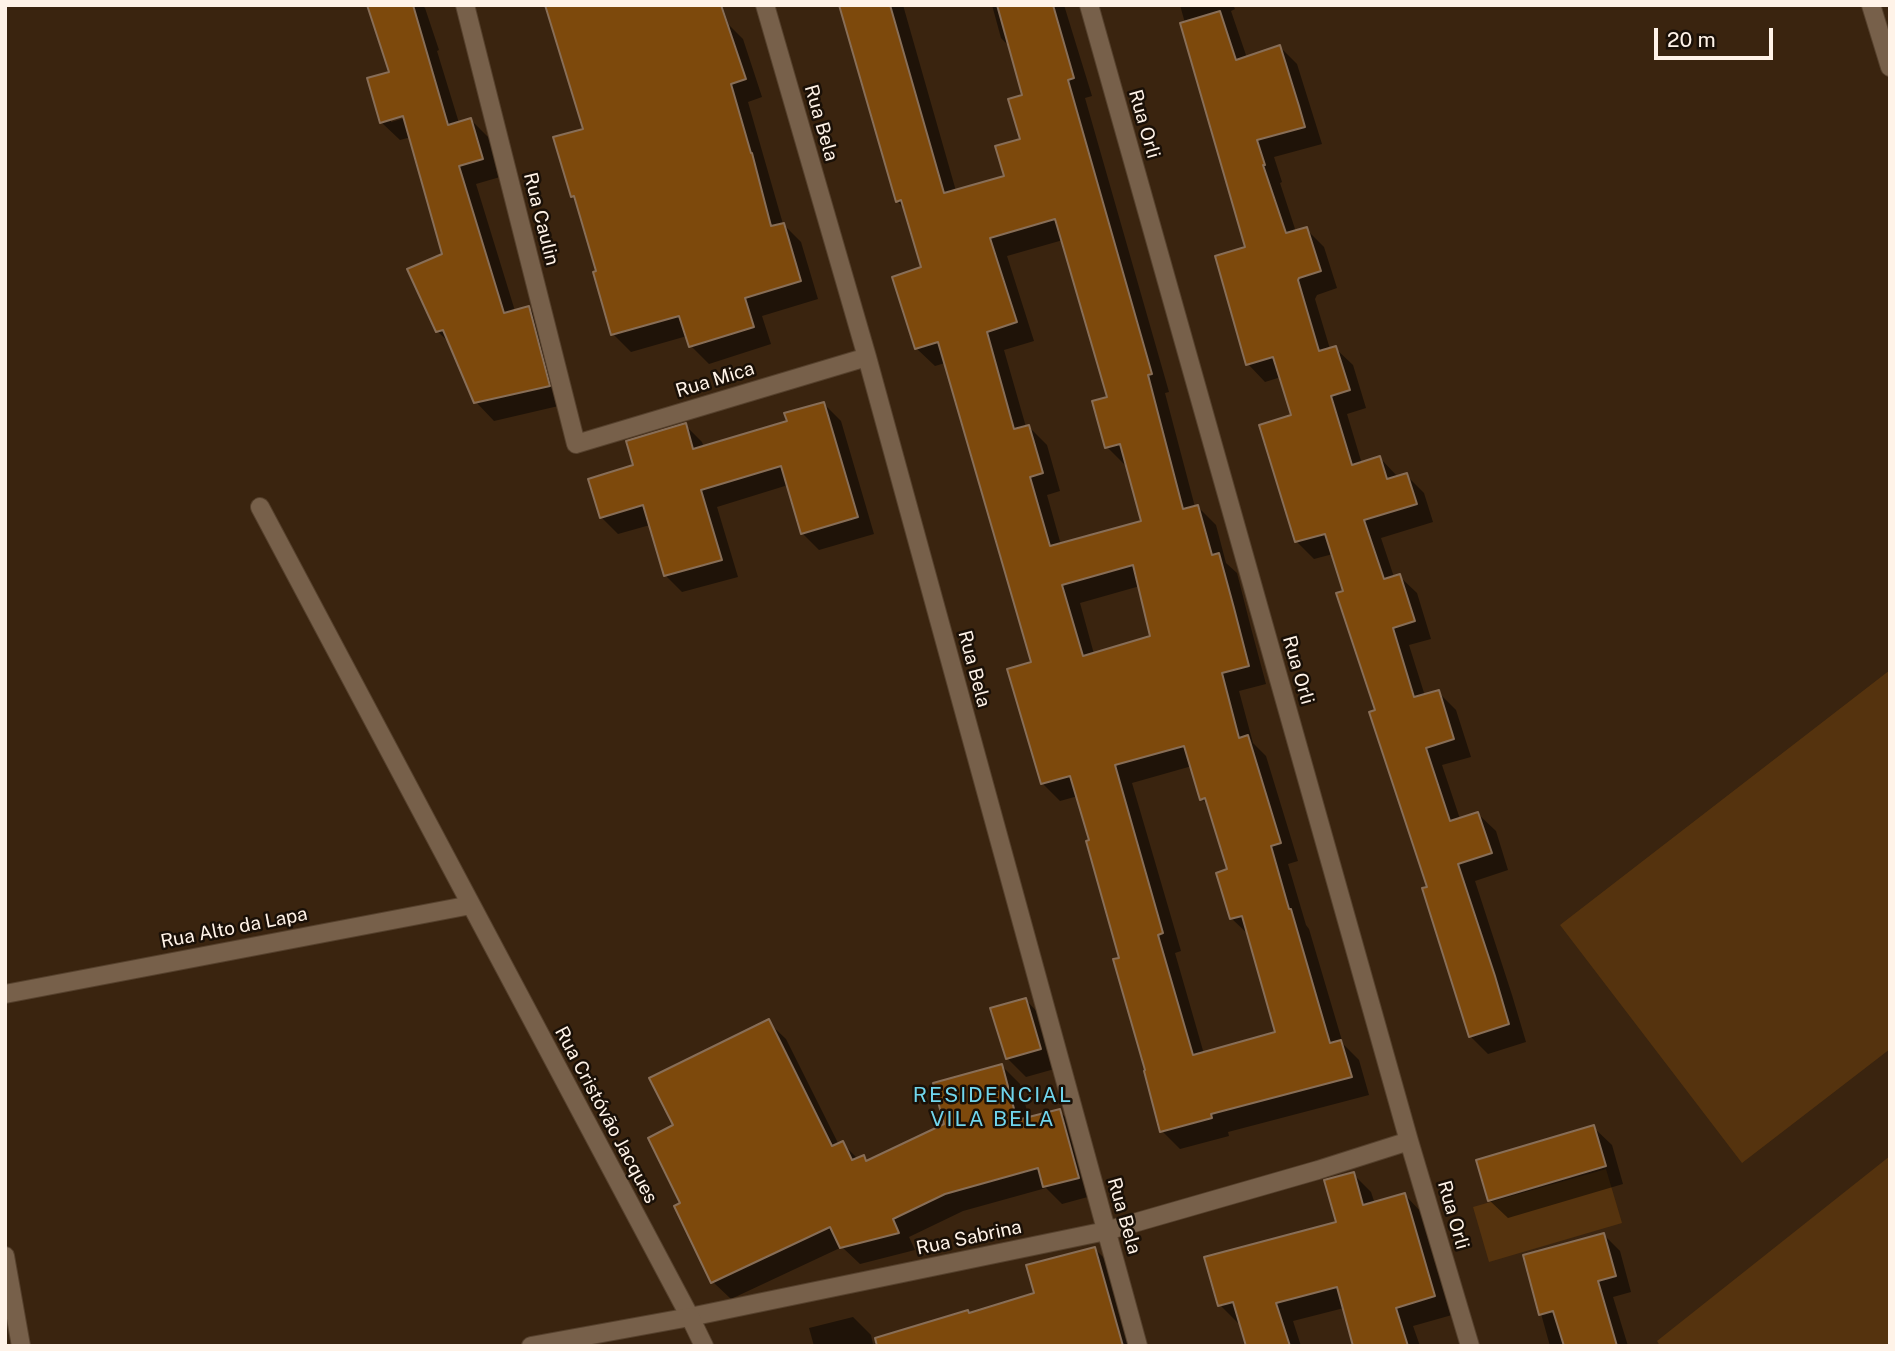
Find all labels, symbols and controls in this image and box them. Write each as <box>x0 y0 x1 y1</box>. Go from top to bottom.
scale bar <box>1657 14 1776 58</box>
text: 20 m <box>1667 27 1716 52</box>
street label: Rua Bela <box>799 82 843 164</box>
street label: Rua Orli <box>1123 87 1165 161</box>
street label: Rua Caulin <box>518 170 564 268</box>
street label: Rua Mica <box>673 357 757 403</box>
street label: Rua Bela <box>953 628 995 710</box>
street label: Rua Orli <box>1277 633 1319 707</box>
street label: Rua Alto da Lapa <box>159 903 309 953</box>
street label: Rua Cristóvão Jacques <box>550 1023 662 1207</box>
district label: RESIDENCIAL VILA BELA <box>914 1083 1072 1133</box>
street label: Rua Bela <box>1102 1175 1146 1257</box>
street label: Rua Orli <box>1432 1178 1474 1252</box>
street label: Rua Sabrina <box>914 1216 1024 1260</box>

